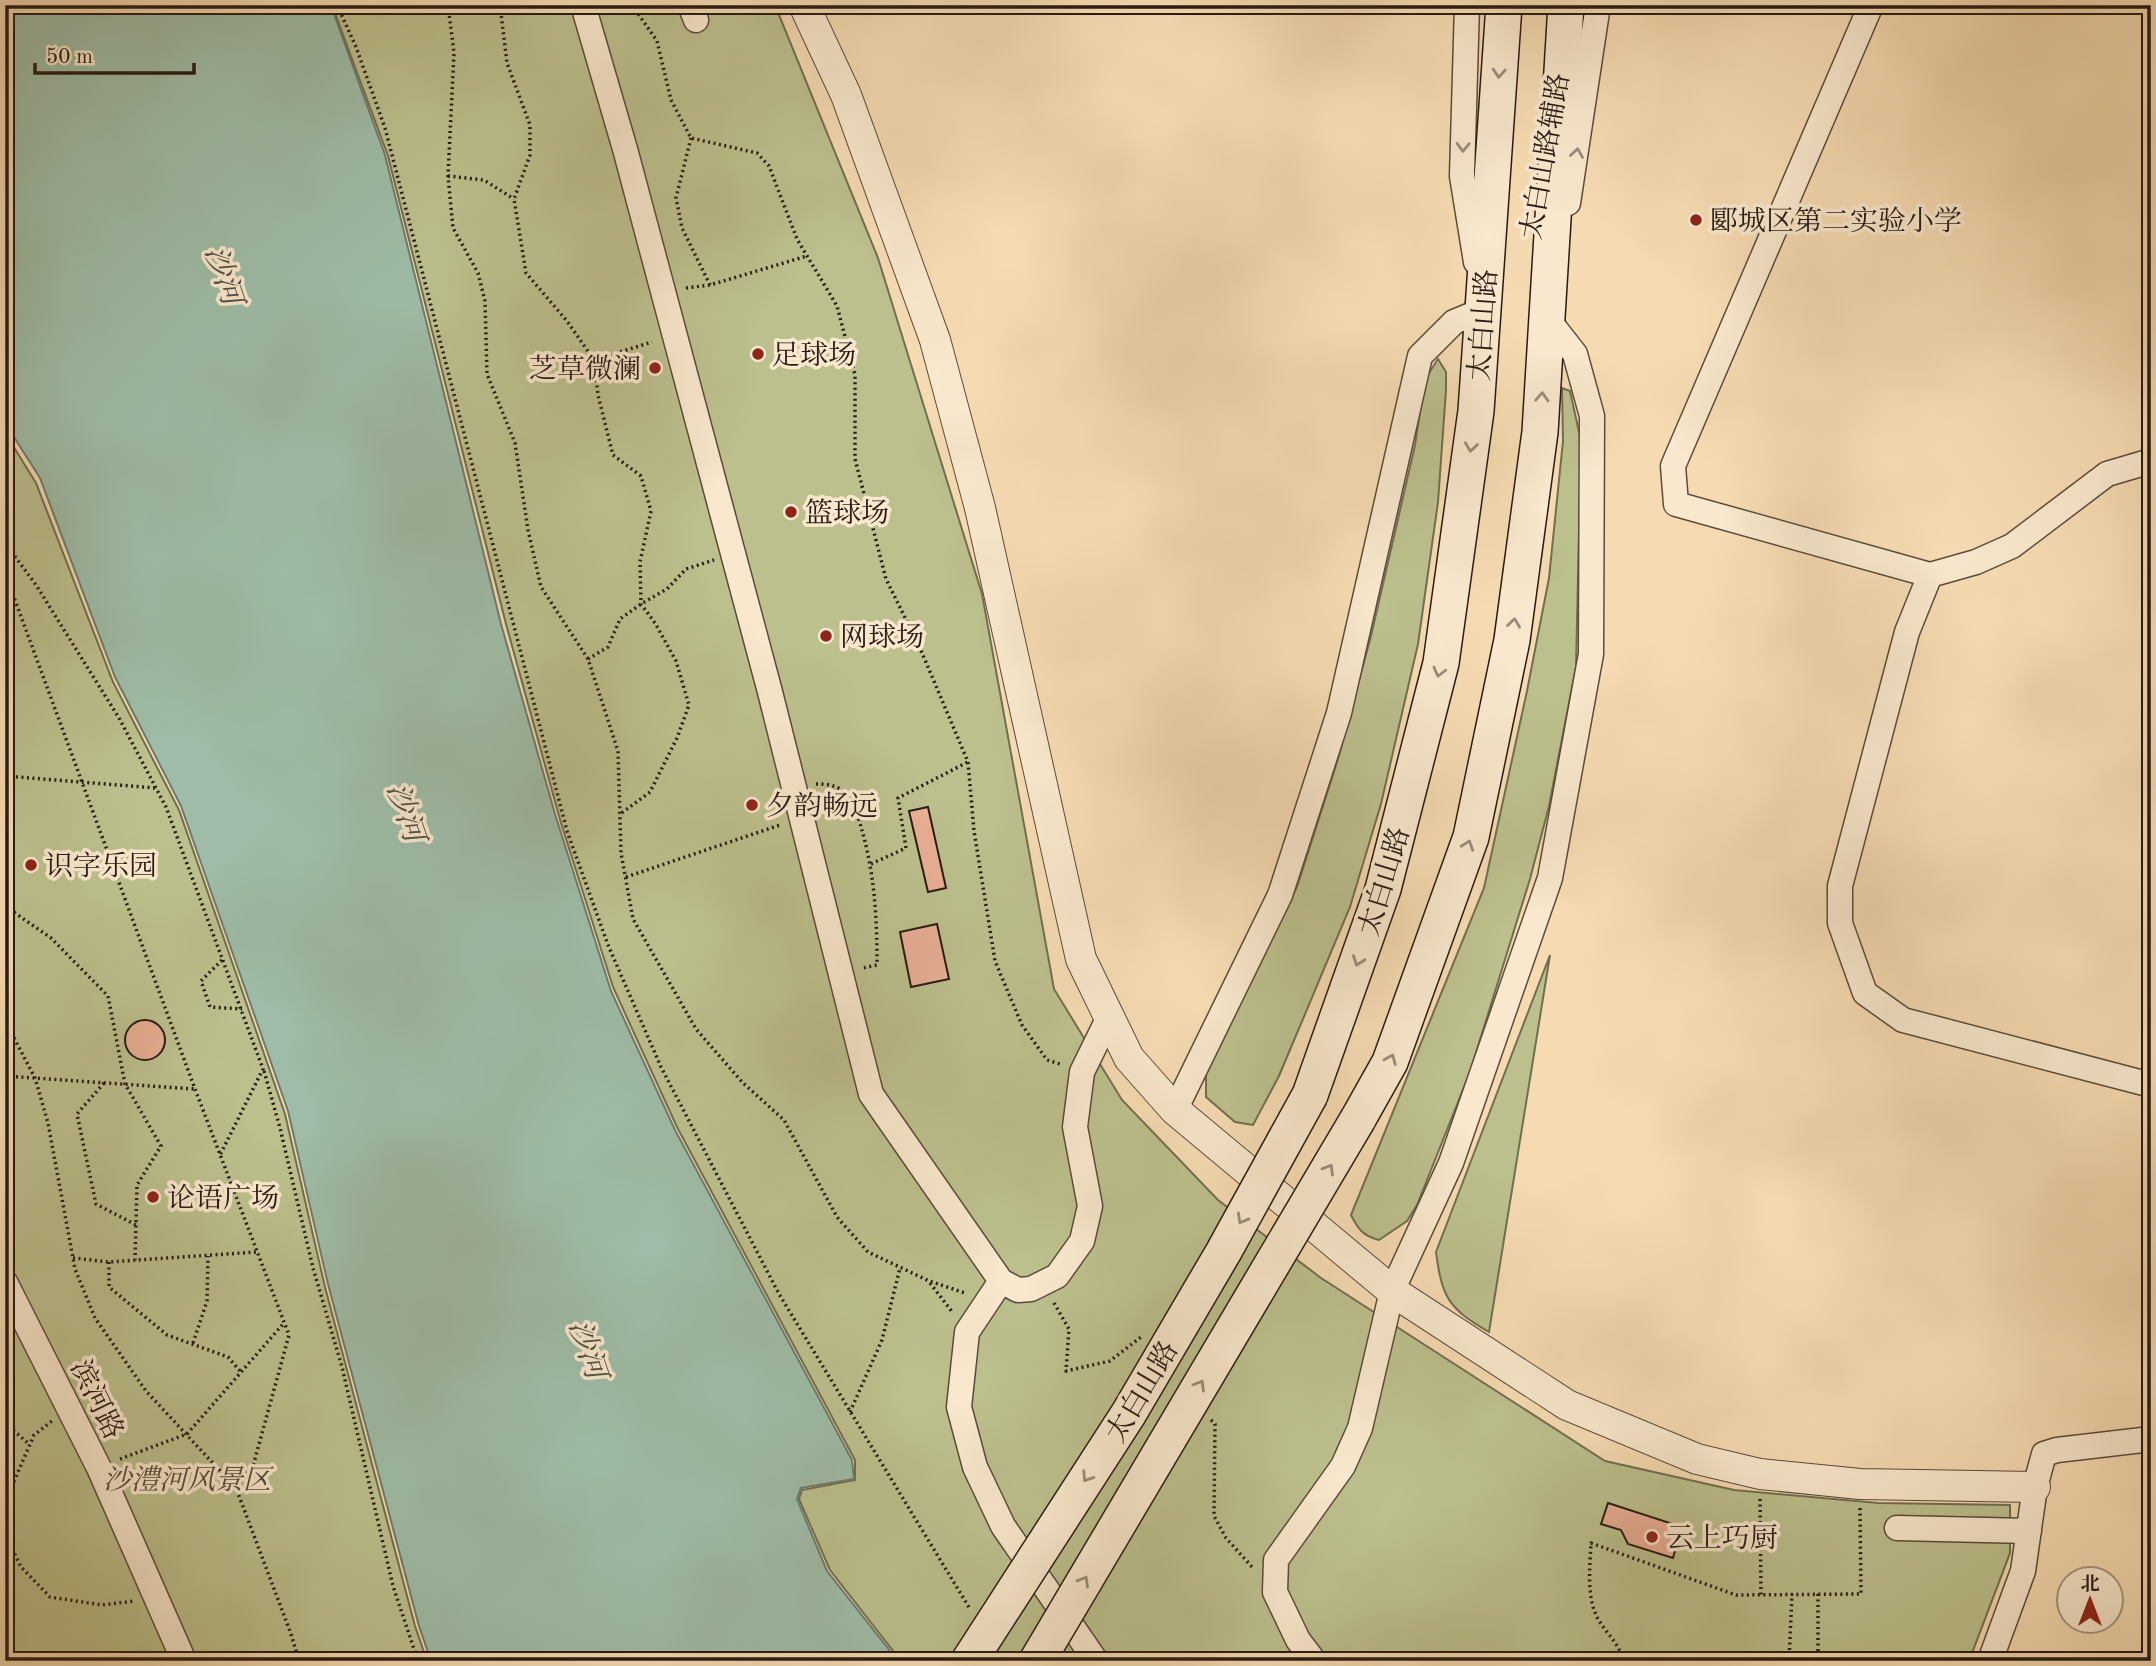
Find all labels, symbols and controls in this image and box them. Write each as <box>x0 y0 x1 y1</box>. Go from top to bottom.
scale bar <box>35 32 194 76</box>
text: 50 m <box>46 47 93 68</box>
one-way arrow <box>1492 68 1507 79</box>
street label: 太白山路辅路 <box>1516 71 1575 242</box>
one-way arrow <box>1456 142 1471 153</box>
one-way arrow <box>1569 147 1584 159</box>
place label: 郾城区第二实验小学 <box>1710 206 1962 237</box>
marker: 郾城区第二实验小学 <box>1688 212 1704 228</box>
water label: 沙河 <box>198 241 251 314</box>
street label: 太白山路 <box>1464 268 1503 382</box>
place label: 足球场 <box>772 340 856 371</box>
marker: 足球场 <box>750 346 766 362</box>
place label: 芝草微澜 <box>529 354 641 385</box>
marker: 芝草微澜 <box>647 360 663 376</box>
one-way arrow <box>1534 391 1549 402</box>
one-way arrow <box>1464 441 1479 453</box>
place label: 篮球场 <box>805 498 889 529</box>
marker: 篮球场 <box>783 504 799 520</box>
one-way arrow <box>1506 617 1521 628</box>
place label: 网球场 <box>840 622 924 653</box>
marker: 网球场 <box>818 628 834 644</box>
one-way arrow <box>1433 666 1447 678</box>
water label: 沙河 <box>380 778 433 851</box>
place label: 夕韵畅远 <box>766 791 878 822</box>
marker: 夕韵畅远 <box>744 797 760 813</box>
street label: 太白山路 <box>1353 823 1416 940</box>
one-way arrow <box>1460 840 1474 852</box>
place label: 识字乐园 <box>45 851 157 882</box>
marker: 识字乐园 <box>23 857 39 873</box>
one-way arrow <box>1352 955 1366 967</box>
one-way arrow <box>1382 1054 1396 1066</box>
one-way arrow <box>1321 1163 1334 1176</box>
place label: 论语广场 <box>167 1183 279 1214</box>
marker: 论语广场 <box>145 1189 161 1205</box>
one-way arrow <box>1237 1212 1250 1224</box>
water label: 沙河 <box>562 1315 615 1388</box>
street label: 太白山路 <box>1100 1336 1184 1448</box>
street label: 滨河路 <box>64 1355 129 1444</box>
one-way arrow <box>1192 1380 1205 1393</box>
park label: 沙澧河风景区 <box>103 1465 274 1496</box>
one-way arrow <box>1083 1470 1096 1483</box>
place label: 云上巧厨 <box>1666 1523 1778 1554</box>
marker: 云上巧厨 <box>1644 1529 1660 1545</box>
north arrow <box>2054 1564 2124 1634</box>
text: 北 <box>2080 1574 2100 1595</box>
one-way arrow <box>1076 1576 1089 1589</box>

